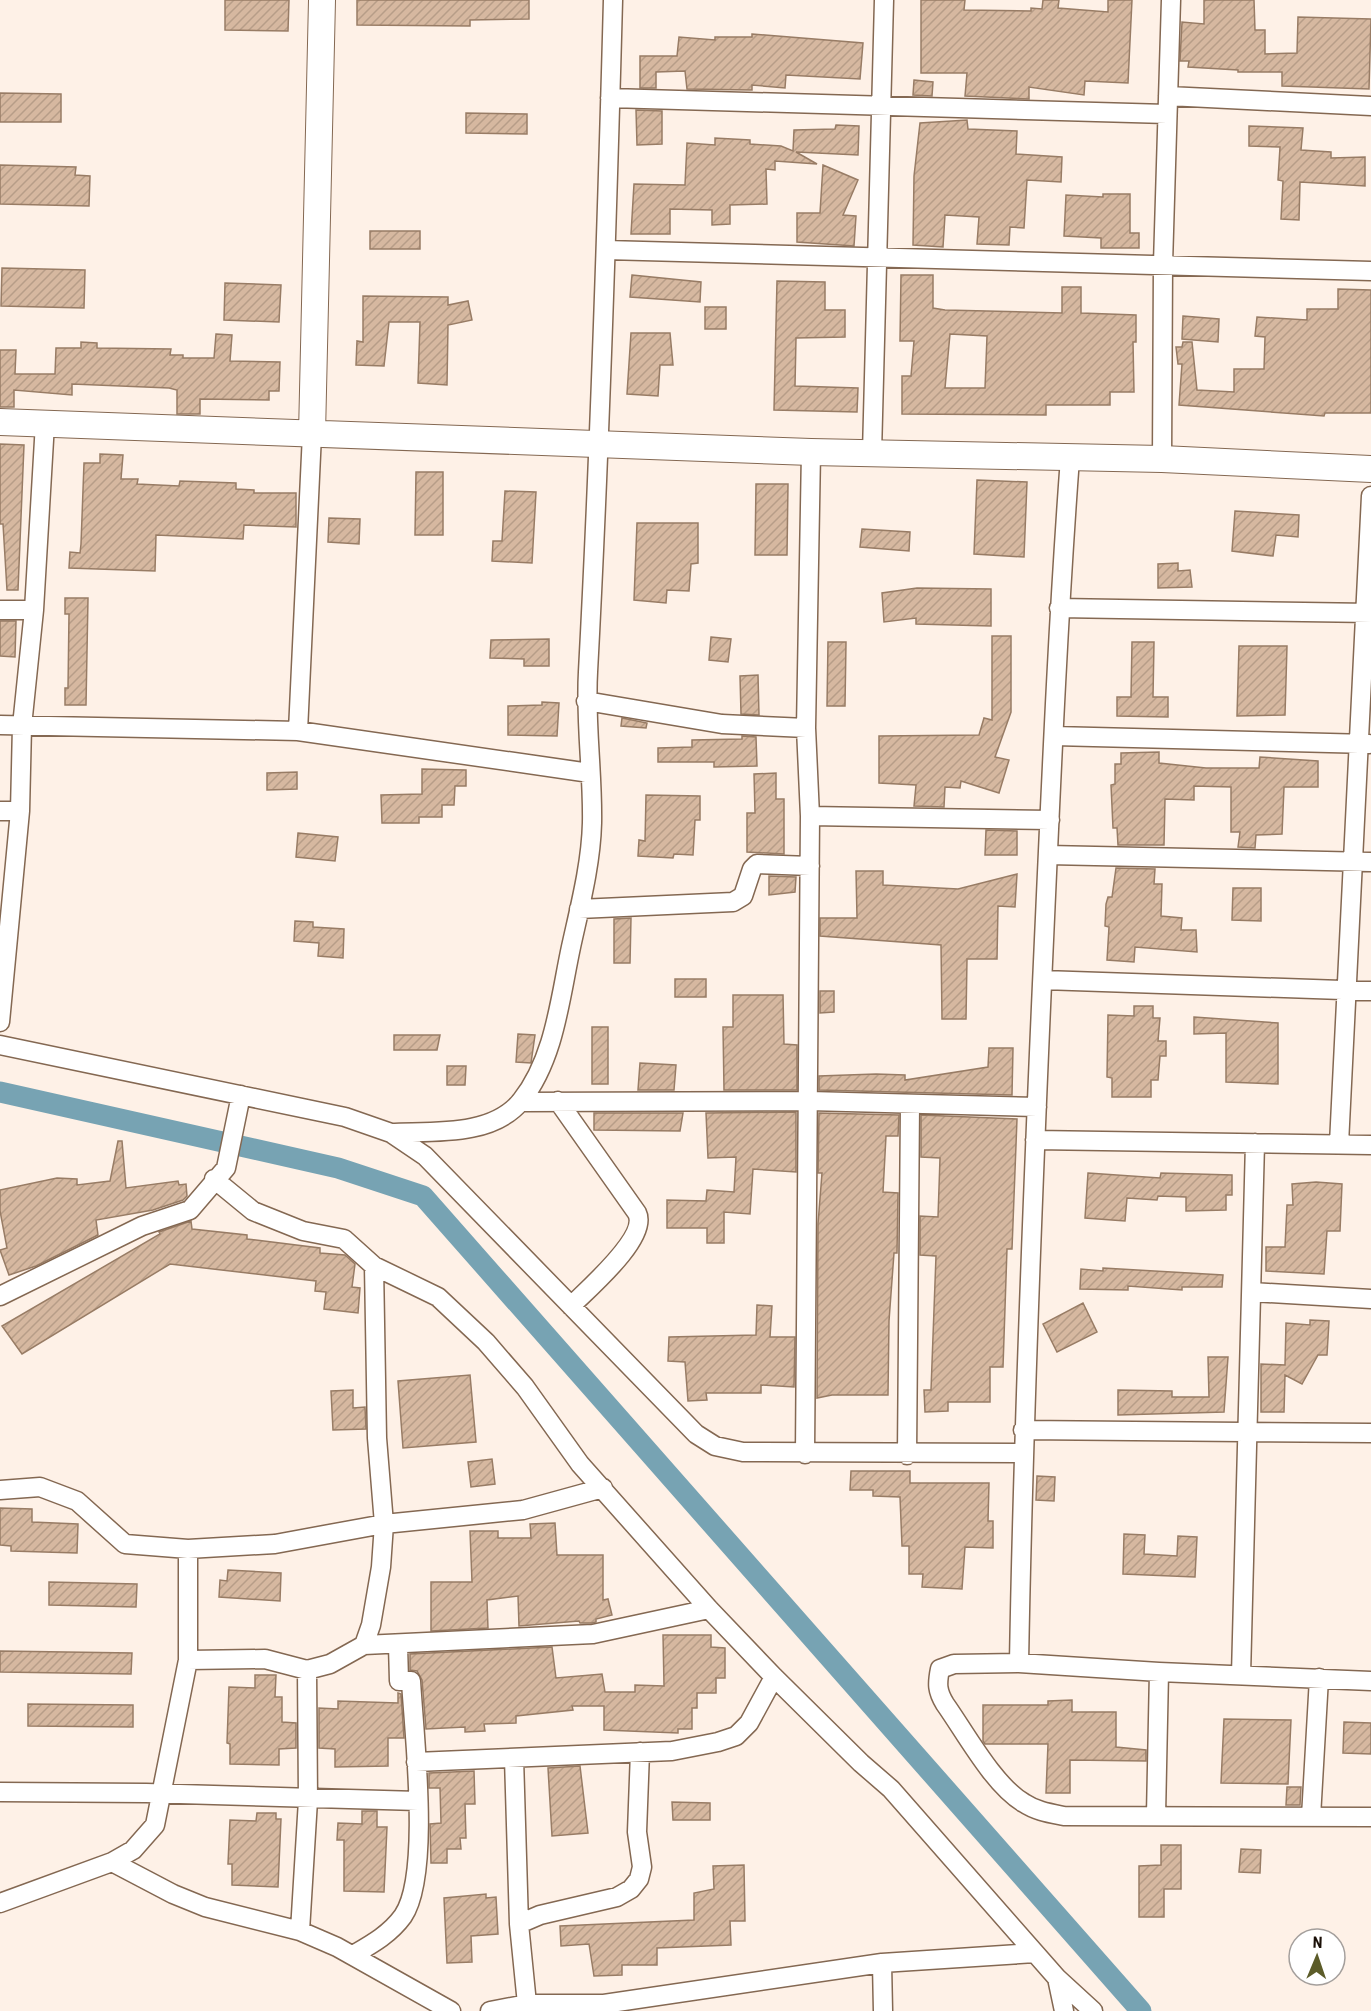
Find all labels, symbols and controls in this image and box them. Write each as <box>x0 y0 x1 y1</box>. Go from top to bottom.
north arrow <box>1287 1927 1347 1987</box>
text: N <box>1312 1933 1323 1952</box>

